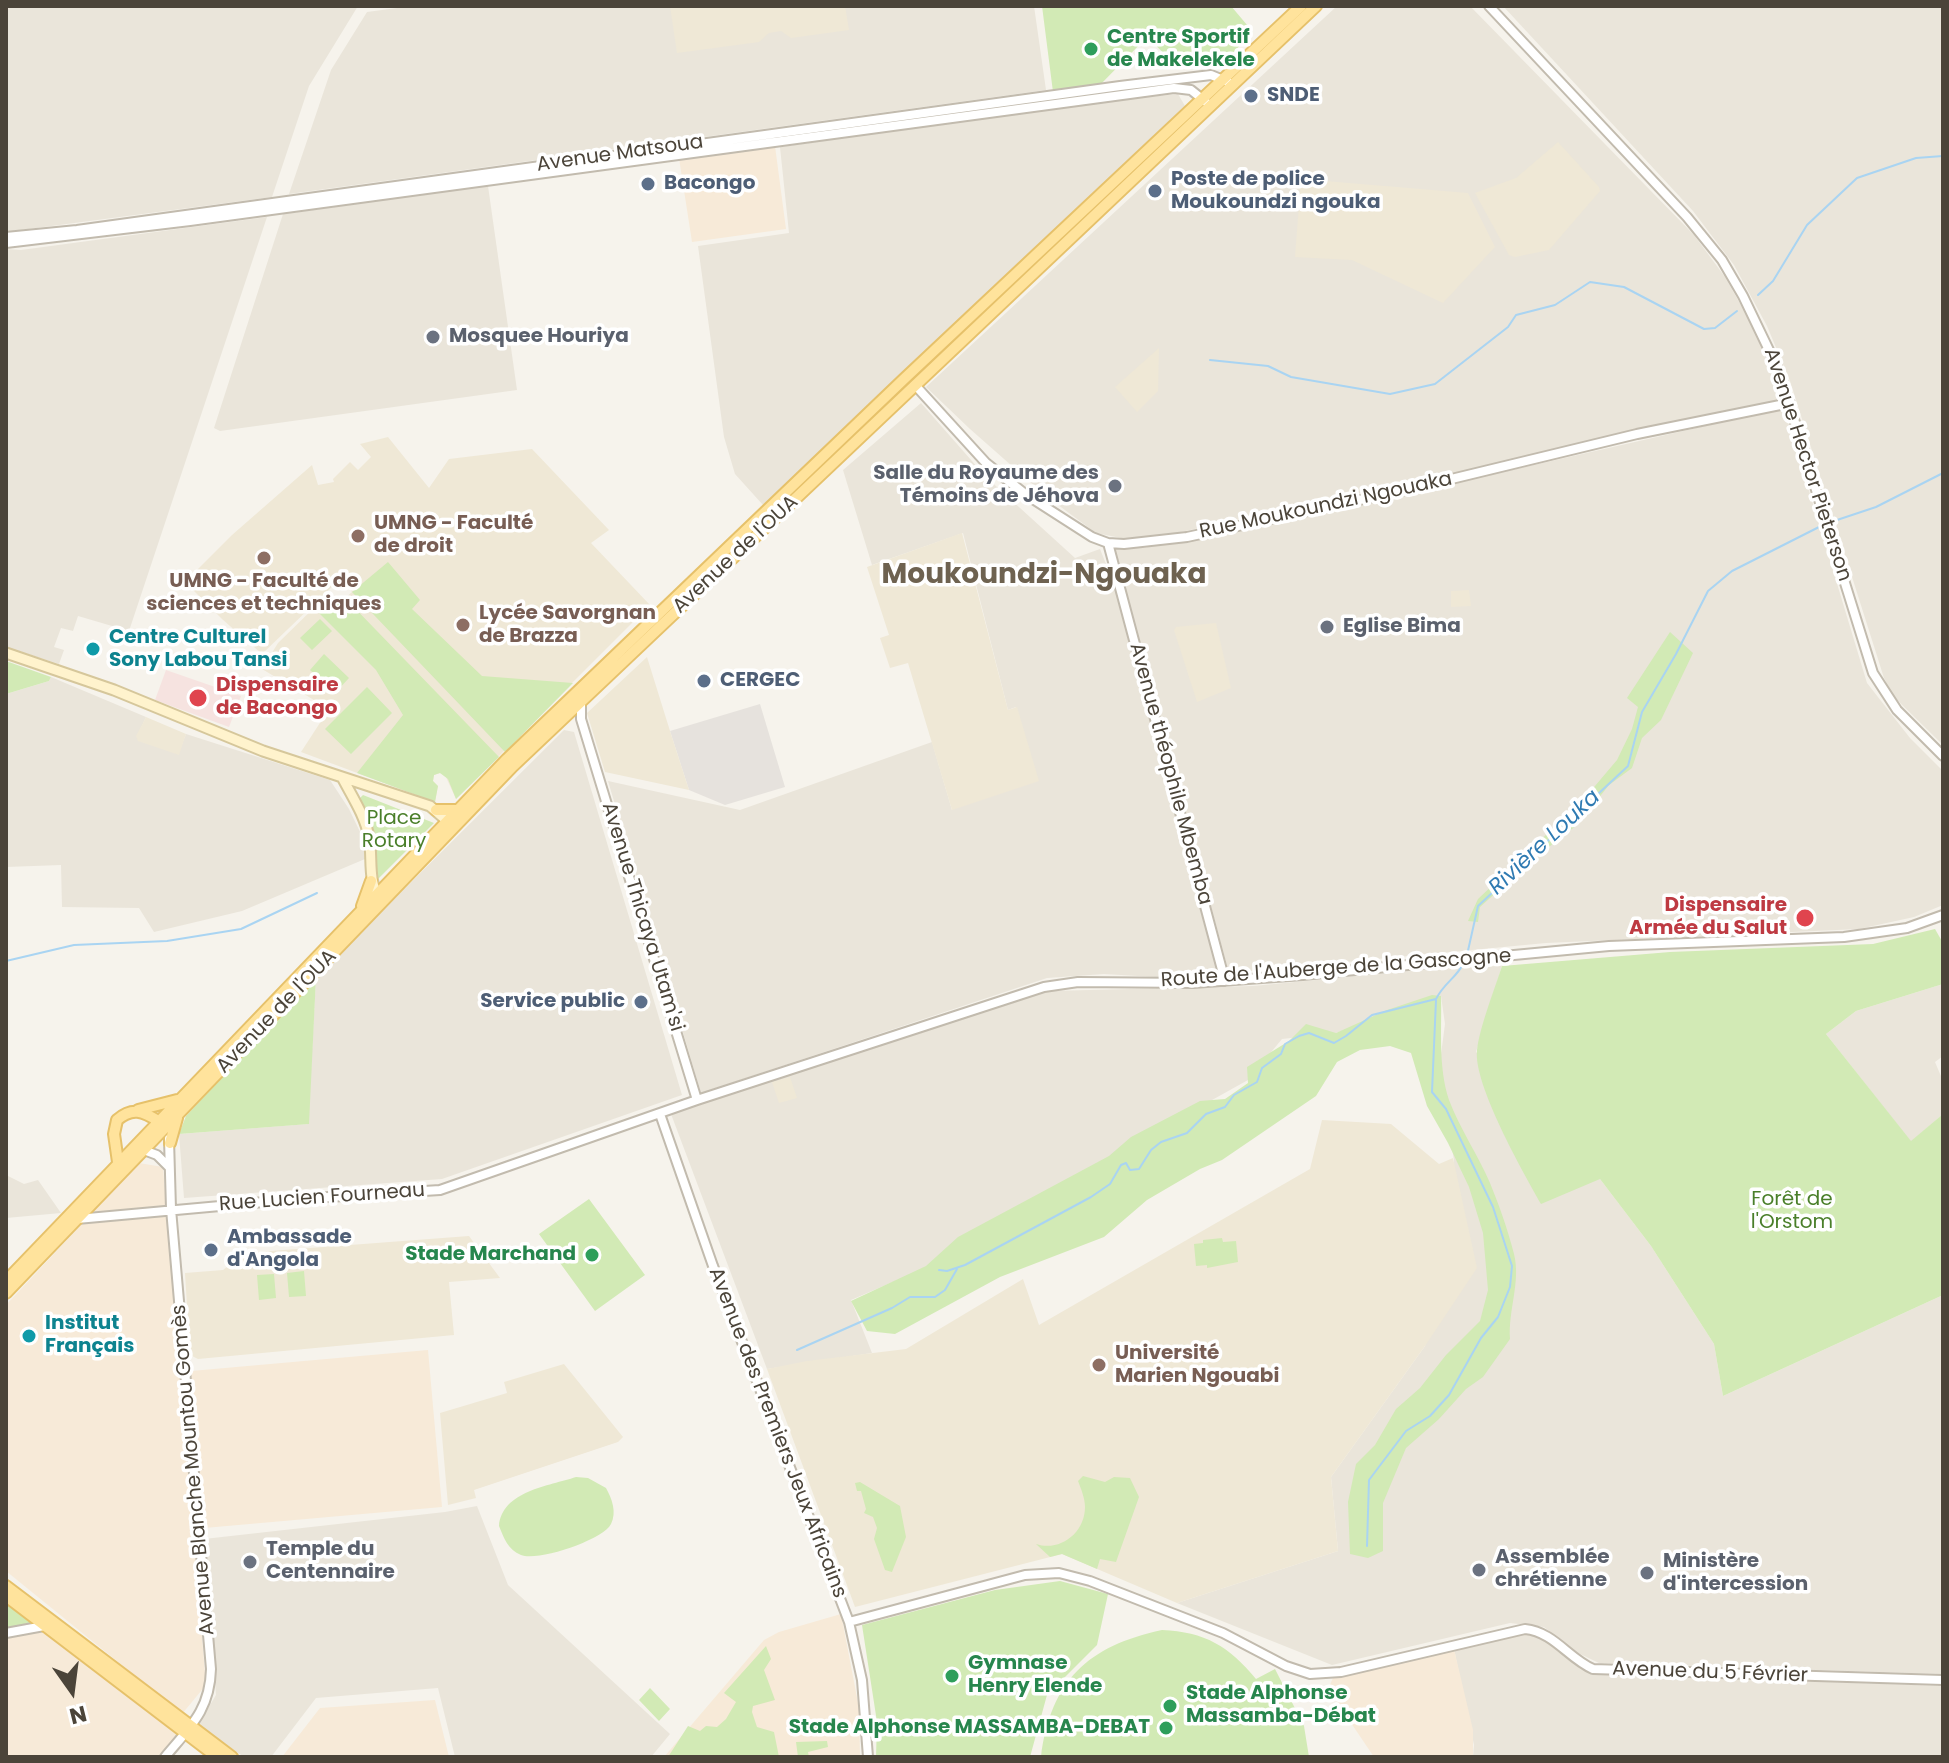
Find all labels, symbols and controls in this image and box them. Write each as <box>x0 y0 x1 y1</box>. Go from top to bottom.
place label: Centre Sportif de Makelekele <box>1107 26 1255 73</box>
marker: Centre Sportif de Makelekele <box>1082 40 1100 58</box>
place label: SNDE <box>1267 84 1320 108</box>
marker: SNDE <box>1242 87 1260 105</box>
street label: Avenue Matsoua <box>535 130 705 178</box>
place label: Poste de police Moukoundzi ngouka <box>1171 168 1380 215</box>
place label: Bacongo <box>664 172 755 196</box>
marker: Bacongo <box>639 175 657 193</box>
marker: Poste de police Moukoundzi ngouka <box>1146 182 1164 200</box>
place label: Mosquee Houriya <box>449 325 629 349</box>
marker: Mosquee Houriya <box>424 328 442 346</box>
street label: Avenue Hector Pieterson <box>1758 345 1856 585</box>
place label: Salle du Royaume des Témoins de Jéhova <box>873 462 1099 509</box>
street label: Rue Moukoundzi Ngouaka <box>1198 467 1454 545</box>
marker: Salle du Royaume des Témoins de Jéhova <box>1106 477 1124 495</box>
street label: Avenue de l'OUA <box>668 491 804 619</box>
place label: UMNG - Faculté de droit <box>374 512 533 559</box>
marker: UMNG - Faculté de droit <box>349 527 367 545</box>
marker: UMNG - Faculté de sciences et techniques <box>255 549 273 567</box>
district label: Moukoundzi-Ngouaka <box>882 559 1206 593</box>
place label: UMNG - Faculté de sciences et techniques <box>146 570 382 617</box>
place label: Lycée Savorgnan de Brazza <box>479 602 656 649</box>
place label: Eglise Bima <box>1343 615 1461 639</box>
marker: Lycée Savorgnan de Brazza <box>454 616 472 634</box>
marker: Eglise Bima <box>1318 618 1336 636</box>
place label: Centre Culturel Sony Labou Tansi <box>109 626 287 673</box>
marker: Centre Culturel Sony Labou Tansi <box>84 640 102 658</box>
street label: Avenue théophile Mbemba <box>1123 640 1217 908</box>
place label: CERGEC <box>720 669 800 693</box>
marker: CERGEC <box>695 672 713 690</box>
place label: Dispensaire de Bacongo <box>216 674 338 721</box>
marker: Dispensaire de Bacongo <box>187 687 209 709</box>
water label: Rivière Louka <box>1484 785 1606 901</box>
street label: Avenue Thicaya Utam'si <box>596 800 688 1034</box>
park label: Place Rotary <box>362 807 426 854</box>
place label: Dispensaire Armée du Salut <box>1629 894 1787 941</box>
marker: Dispensaire Armée du Salut <box>1794 907 1816 929</box>
street label: Avenue de l'OUA <box>212 945 342 1079</box>
street label: Route de l'Auberge de la Gascogne <box>1160 945 1512 993</box>
place label: Service public <box>480 990 625 1014</box>
marker: Service public <box>632 993 650 1011</box>
street label: Rue Lucien Fourneau <box>218 1179 426 1217</box>
park label: Forêt de l'Orstom <box>1751 1188 1833 1235</box>
place label: Ambassade d'Angola <box>227 1226 352 1273</box>
marker: Ambassade d'Angola <box>202 1241 220 1259</box>
place label: Stade Marchand <box>405 1243 576 1267</box>
marker: Stade Marchand <box>583 1246 601 1264</box>
street label: Avenue des Premiers Jeux Africains <box>703 1265 851 1601</box>
street label: Avenue Blanche Mountou Gomès <box>168 1303 220 1637</box>
place label: Institut Français <box>45 1312 134 1359</box>
marker: Institut Français <box>20 1327 38 1345</box>
place label: Université Marien Ngouabi <box>1115 1342 1279 1389</box>
marker: Université Marien Ngouabi <box>1090 1356 1108 1374</box>
place label: Temple du Centennaire <box>266 1538 395 1585</box>
place label: Assemblée chrétienne <box>1495 1546 1610 1593</box>
place label: Ministère d'intercession <box>1663 1550 1808 1597</box>
marker: Temple du Centennaire <box>241 1553 259 1571</box>
marker: Assemblée chrétienne <box>1470 1561 1488 1579</box>
marker: Ministère d'intercession <box>1638 1564 1656 1582</box>
north arrow <box>32 1651 112 1731</box>
place label: Gymnase Henry Elende <box>968 1652 1102 1699</box>
street label: Avenue du 5 Février <box>1612 1658 1808 1688</box>
marker: Gymnase Henry Elende <box>943 1667 961 1685</box>
place label: Stade Alphonse Massamba-Débat <box>1186 1682 1376 1729</box>
marker: Stade Alphonse Massamba-Débat <box>1161 1697 1179 1715</box>
text: N <box>66 1698 90 1732</box>
place label: Stade Alphonse MASSAMBA-DEBAT <box>789 1716 1150 1740</box>
marker: Stade Alphonse MASSAMBA-DEBAT <box>1157 1719 1175 1737</box>

